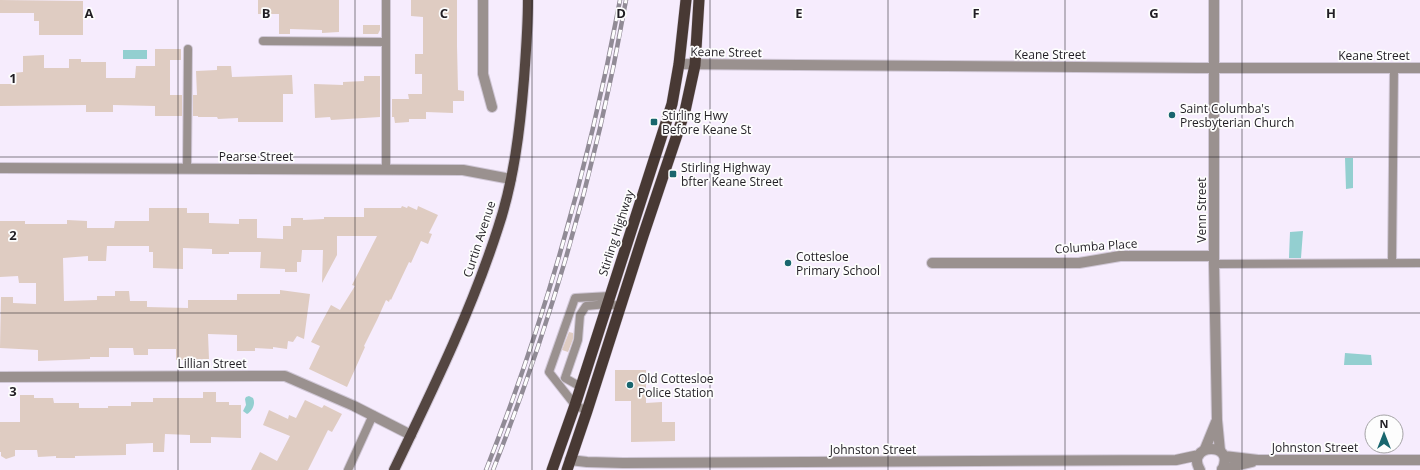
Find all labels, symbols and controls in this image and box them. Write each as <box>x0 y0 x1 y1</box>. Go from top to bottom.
text: A <box>85 4 94 22</box>
text: B <box>262 4 271 22</box>
text: C <box>440 4 448 22</box>
text: D <box>616 4 626 22</box>
text: E <box>795 4 803 22</box>
text: F <box>972 4 980 22</box>
text: G <box>1149 4 1159 22</box>
text: H <box>1326 4 1336 22</box>
street label: Keane Street <box>690 43 762 61</box>
street label: Keane Street <box>1014 46 1086 63</box>
street label: Keane Street <box>1338 47 1410 64</box>
text: 1 <box>9 69 17 87</box>
place label: Saint Columba's Presbyterian Church <box>1180 100 1294 131</box>
place label: Stirling Hwy Before Keane St <box>662 107 751 138</box>
marker: Saint Columba's Presbyterian Church <box>1167 110 1177 120</box>
marker: Stirling Hwy Before Keane St <box>649 117 659 127</box>
street label: Pearse Street <box>219 148 293 165</box>
place label: Stirling Highway bfter Keane Street <box>681 159 783 190</box>
marker: Stirling Highway bfter Keane Street <box>668 169 678 179</box>
street label: Venn Street <box>1193 177 1210 243</box>
street label: Stirling Highway <box>594 187 638 278</box>
street label: Curtin Avenue <box>459 198 499 279</box>
text: 2 <box>9 226 17 244</box>
street label: Columba Place <box>1054 235 1138 257</box>
place label: Cottesloe Primary School <box>796 248 880 279</box>
marker: Cottesloe Primary School <box>783 258 793 268</box>
street label: Lillian Street <box>177 355 247 372</box>
place label: Old Cottesloe Police Station <box>638 370 714 401</box>
marker: Old Cottesloe Police Station <box>625 380 635 390</box>
text: 3 <box>9 382 17 400</box>
north arrow <box>1364 414 1404 454</box>
text: N <box>1380 416 1388 431</box>
street label: Johnston Street <box>1271 439 1358 456</box>
street label: Johnston Street <box>829 441 916 458</box>

